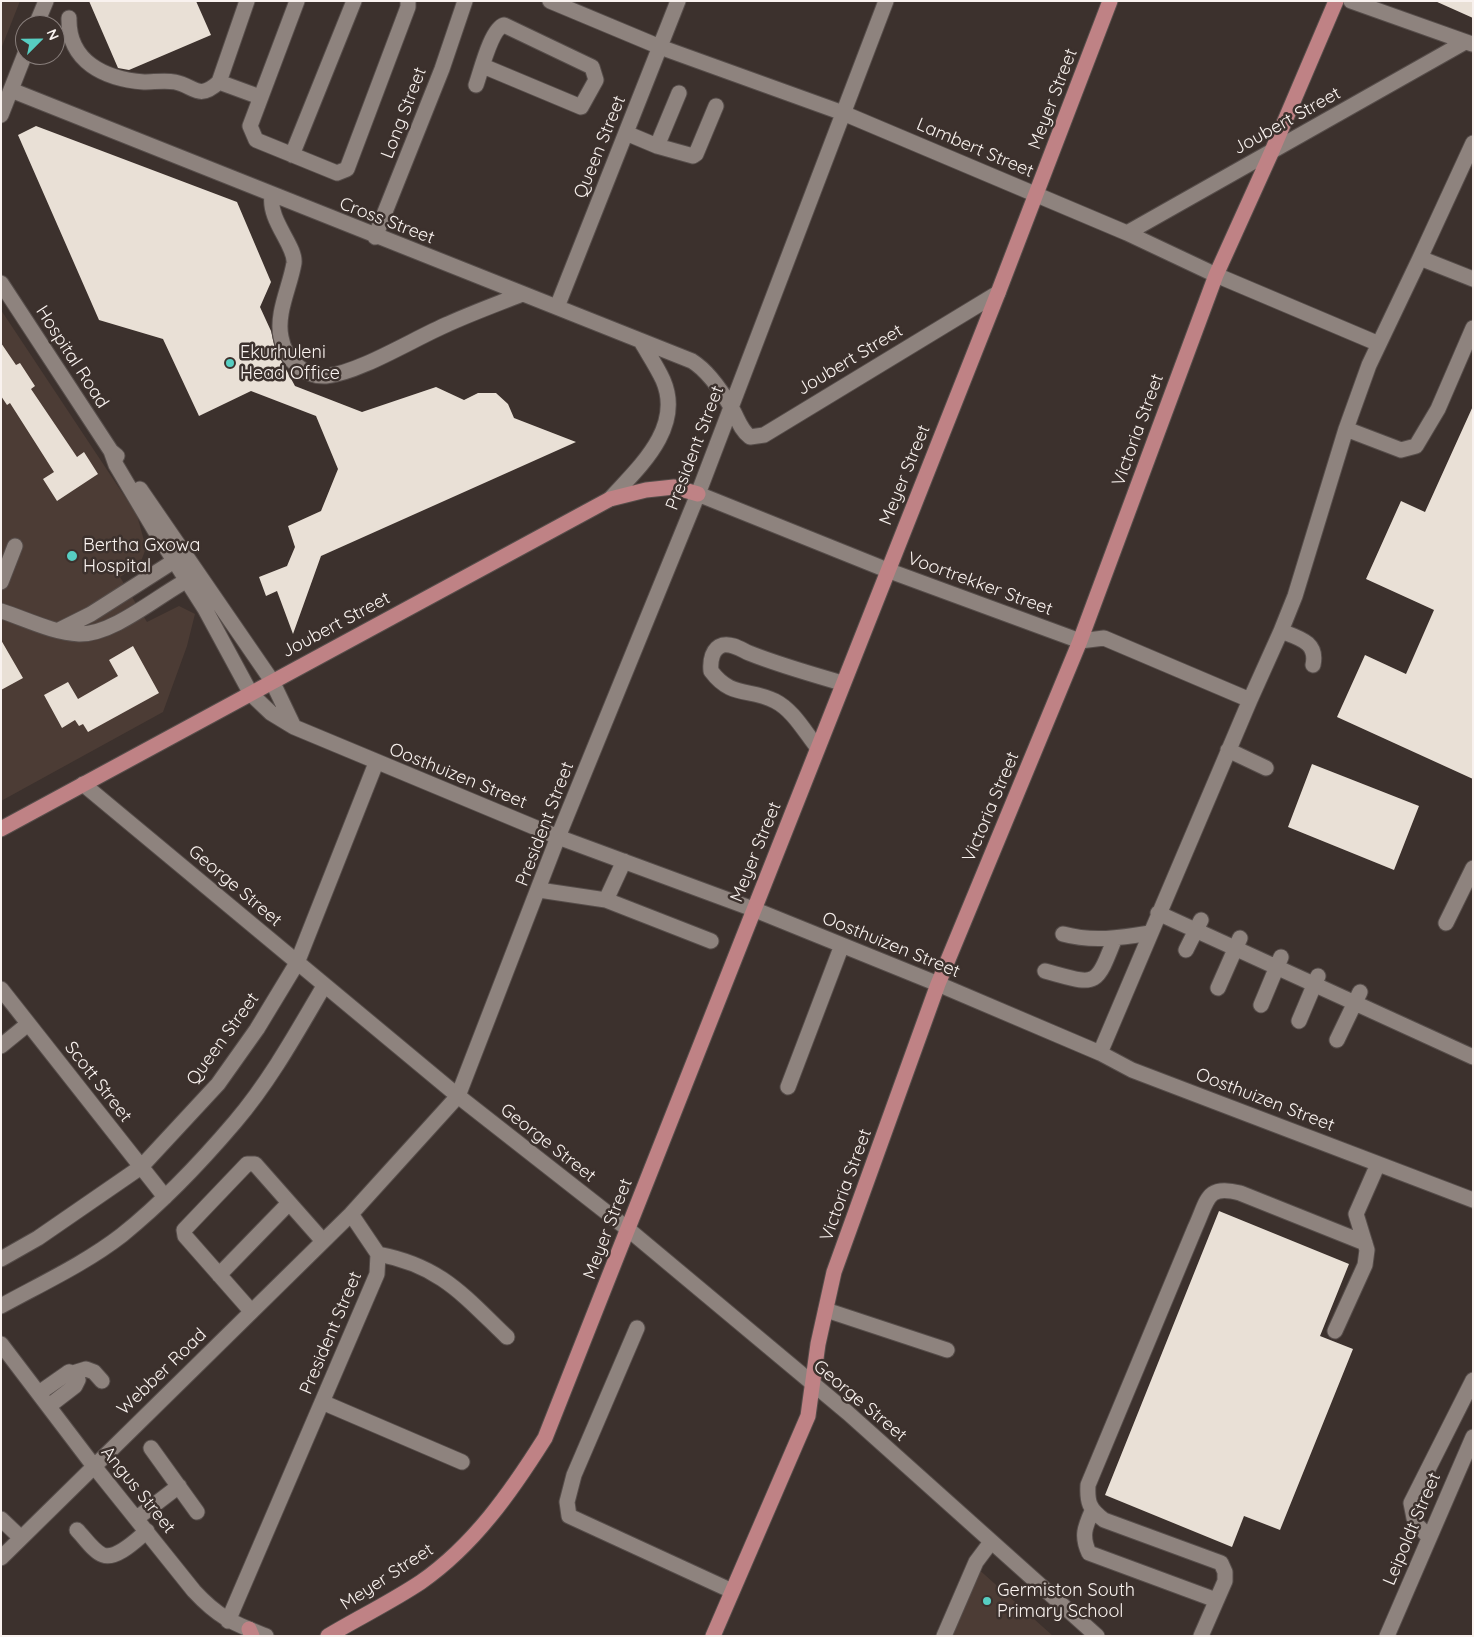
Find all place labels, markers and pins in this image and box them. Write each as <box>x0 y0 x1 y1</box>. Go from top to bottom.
place label: Ekurhuleni Head Office <box>240 342 340 384</box>
marker: Ekurhuleni Head Office <box>224 357 236 369</box>
place label: Bertha Gxowa Hospital <box>83 535 200 578</box>
marker: Bertha Gxowa Hospital <box>65 549 79 563</box>
place label: Germiston South Primary School <box>997 1580 1135 1622</box>
marker: Germiston South Primary School <box>981 1595 993 1607</box>

